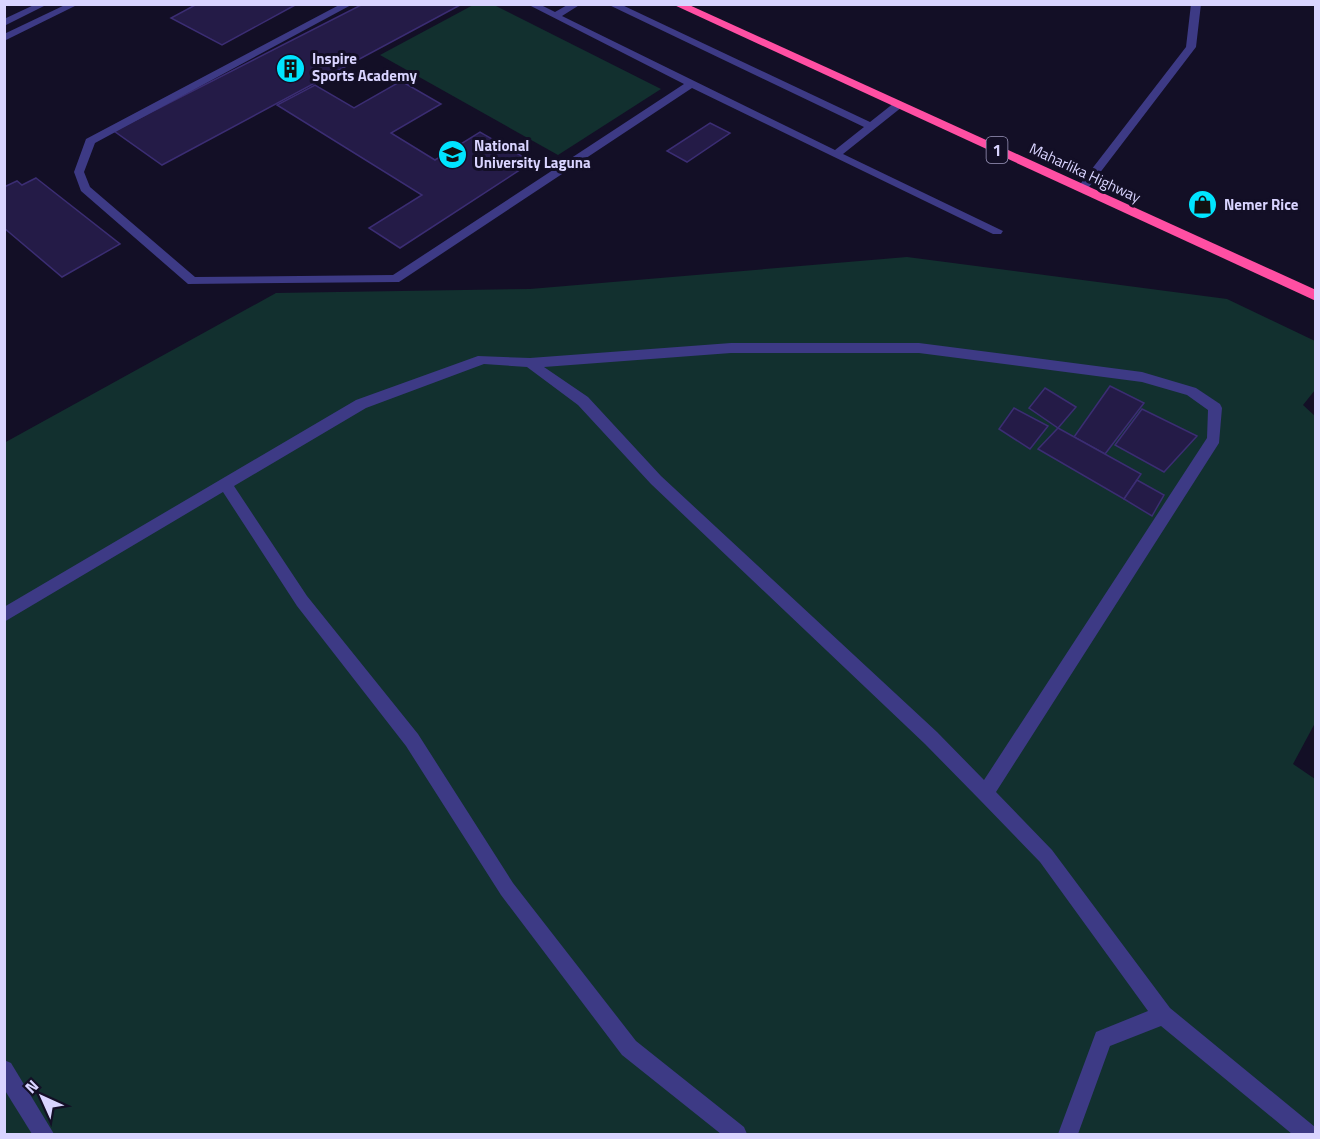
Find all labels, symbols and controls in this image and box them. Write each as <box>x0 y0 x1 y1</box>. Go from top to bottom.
place label: Inspire Sports Academy <box>312 47 417 87</box>
building icon: Inspire Sports Academy <box>275 52 307 84</box>
place label: National University Laguna <box>474 134 591 174</box>
road number: 1 <box>986 137 1008 163</box>
street label: Maharlika Highway <box>1026 137 1145 208</box>
school or university icon: National University Laguna <box>437 139 469 171</box>
shop icon: Nemer Rice <box>1187 189 1219 221</box>
place label: Nemer Rice <box>1224 193 1299 216</box>
north arrow <box>12 1067 72 1127</box>
text: N <box>19 1074 44 1099</box>

